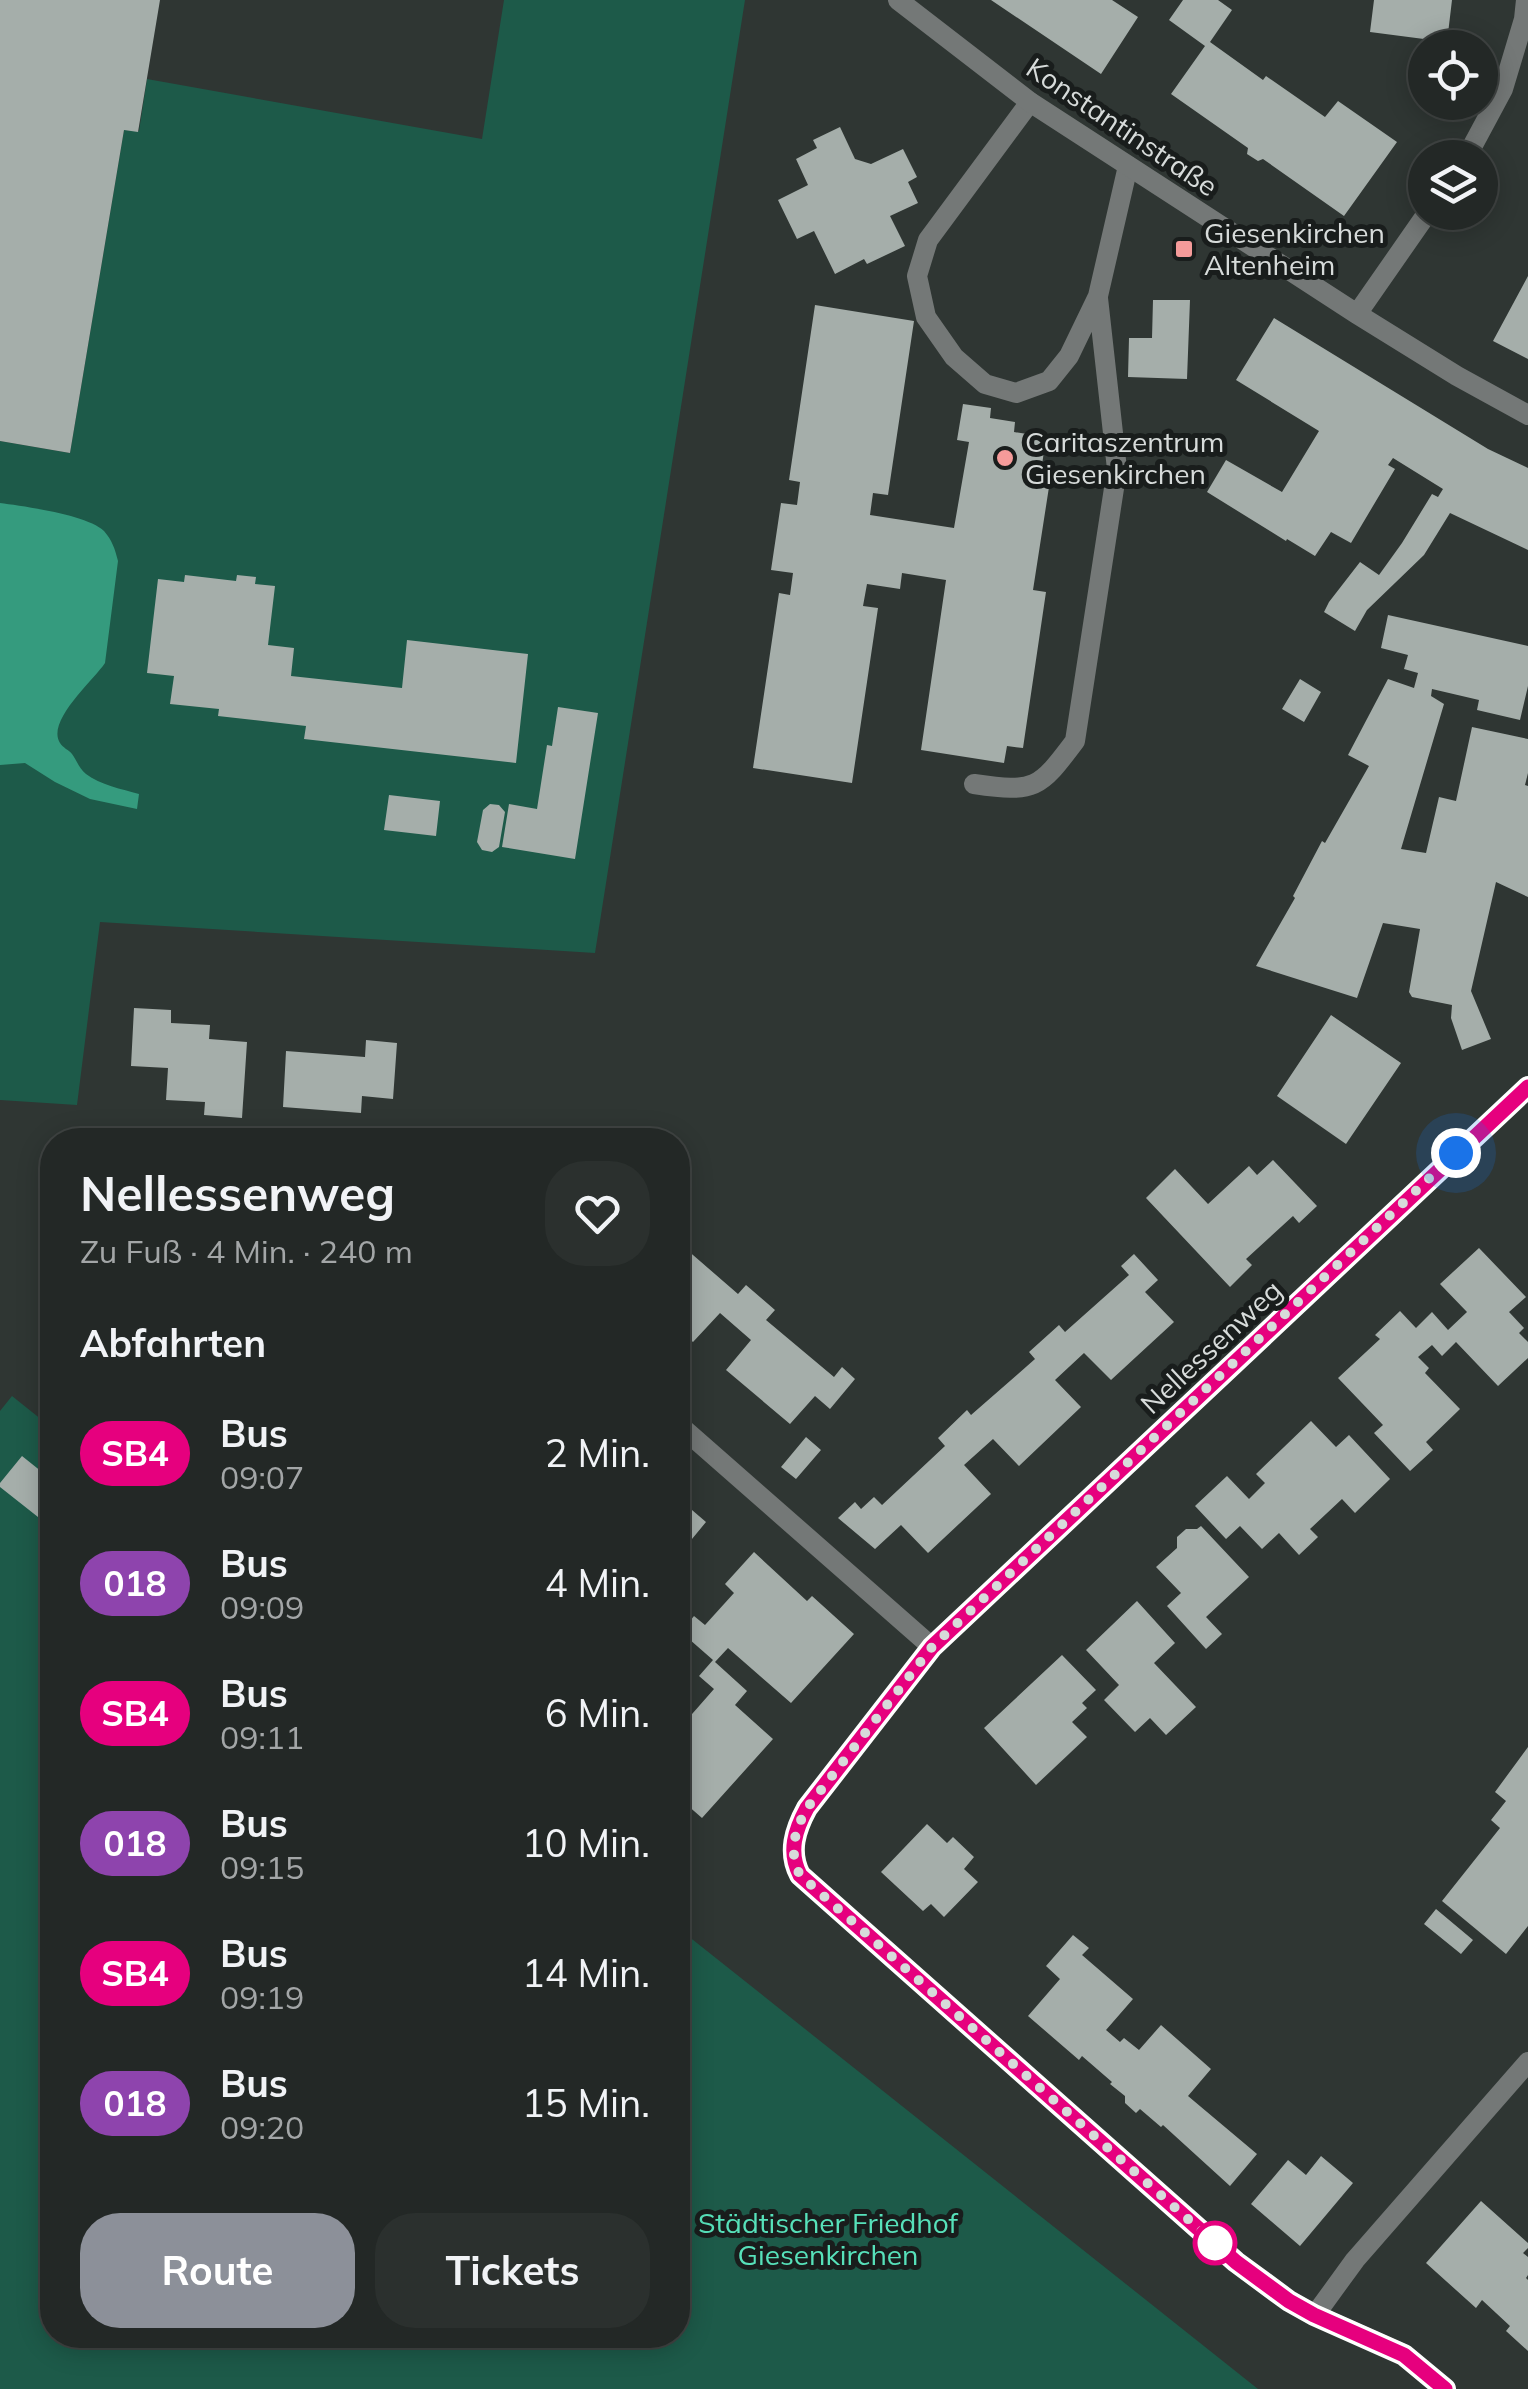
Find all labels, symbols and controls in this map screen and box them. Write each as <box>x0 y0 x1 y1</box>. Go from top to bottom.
map controls <box>1408 30 1498 230</box>
button: locate <box>1408 30 1498 120</box>
street label: Konstantinstraße <box>1020 50 1224 203</box>
button: layers <box>1408 140 1498 230</box>
place label: Giesenkirchen Altenheim <box>1204 215 1385 282</box>
marker: Giesenkirchen Altenheim <box>1173 238 1195 260</box>
place label: Caritaszentrum Giesenkirchen <box>1025 424 1224 491</box>
marker: Caritaszentrum Giesenkirchen <box>994 447 1016 469</box>
your location <box>1431 1128 1481 1178</box>
button: heart <box>545 1161 650 1266</box>
text: Nellessenweg <box>80 1163 395 1223</box>
text: Zu Fuß · 4 Min. · 240 m <box>80 1231 413 1271</box>
street label: Nellessenweg <box>1133 1272 1289 1421</box>
text: Abfahrten <box>80 1319 266 1367</box>
text: Bus <box>220 1409 288 1457</box>
text: 2 Min. <box>545 1429 650 1477</box>
text: SB4 <box>101 1431 169 1475</box>
text: 09:07 <box>220 1457 304 1497</box>
text: Bus <box>220 1539 288 1587</box>
text: 4 Min. <box>545 1559 650 1607</box>
text: 018 <box>103 1561 167 1605</box>
text: 09:09 <box>220 1587 304 1627</box>
text: Bus <box>220 1669 288 1717</box>
text: 6 Min. <box>545 1689 650 1737</box>
text: SB4 <box>101 1691 169 1735</box>
text: 09:11 <box>220 1717 304 1757</box>
text: Bus <box>220 1799 288 1847</box>
text: 10 Min. <box>522 1819 650 1867</box>
text: 018 <box>103 1821 167 1865</box>
text: 09:15 <box>220 1847 304 1887</box>
text: Bus <box>220 1929 288 1977</box>
text: 14 Min. <box>522 1949 650 1997</box>
text: SB4 <box>101 1951 169 1995</box>
text: 09:19 <box>220 1977 304 2017</box>
text: Bus <box>220 2059 288 2107</box>
text: 15 Min. <box>522 2079 650 2127</box>
text: 018 <box>103 2081 167 2125</box>
text: 09:20 <box>220 2107 304 2147</box>
park label: Städtischer Friedhof Giesenkirchen <box>698 2205 959 2272</box>
button: Route <box>80 2213 355 2328</box>
button: Tickets <box>375 2213 650 2328</box>
unlabelled marker <box>1194 2222 1236 2264</box>

